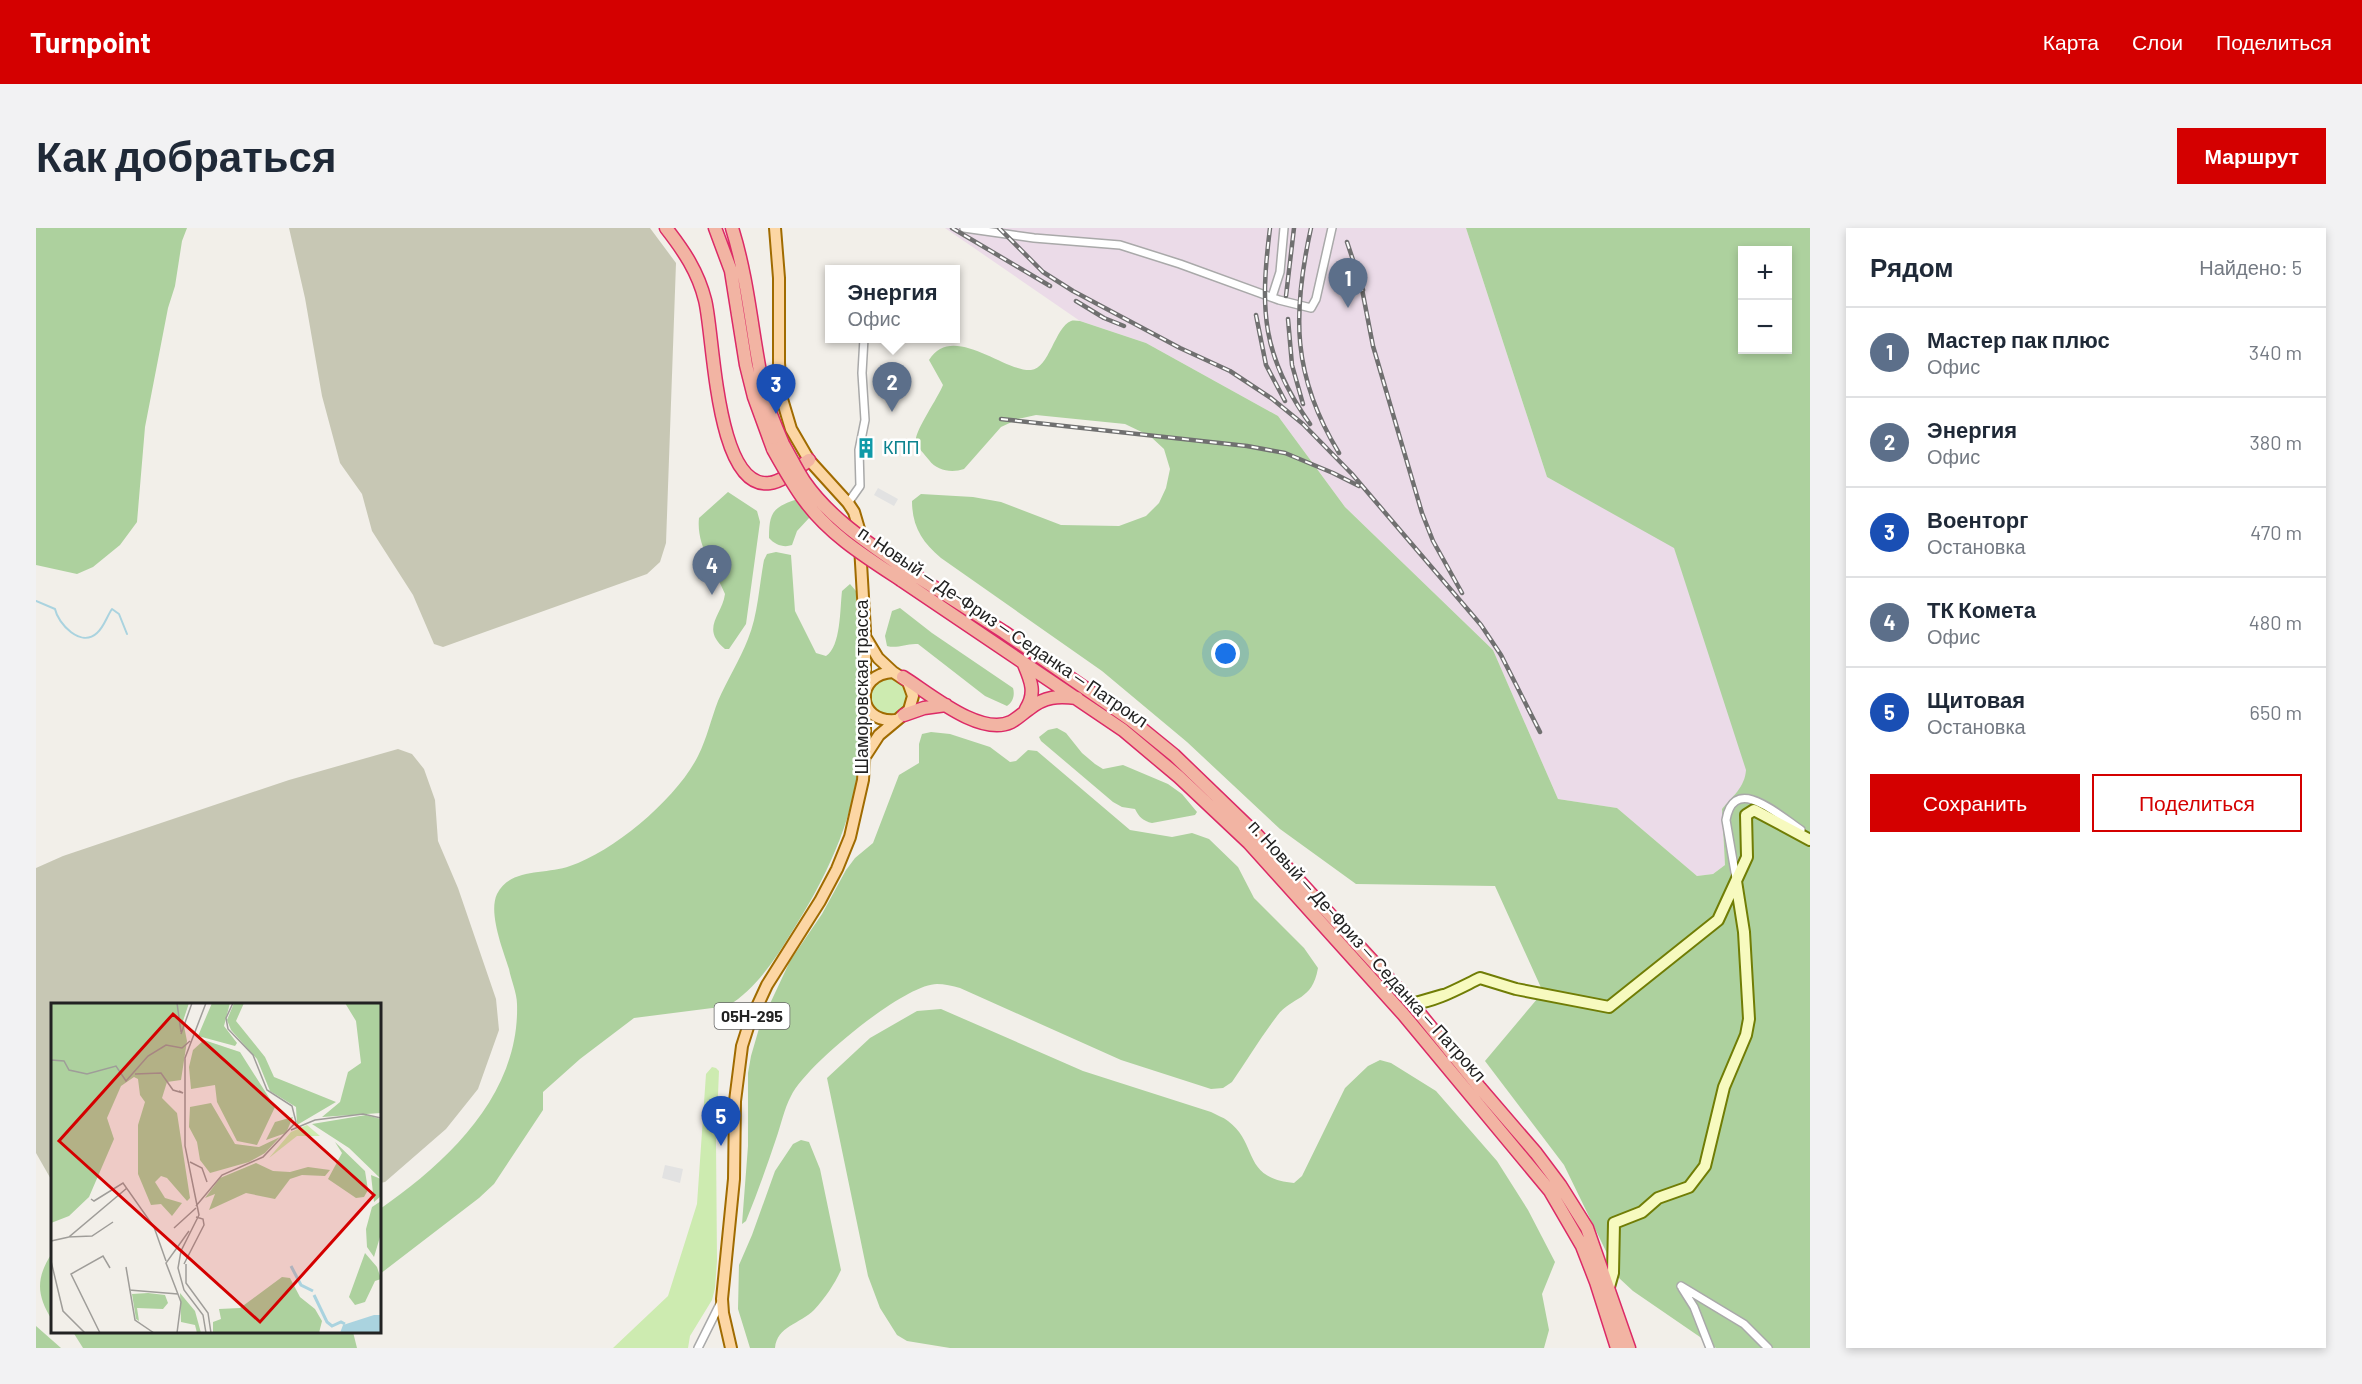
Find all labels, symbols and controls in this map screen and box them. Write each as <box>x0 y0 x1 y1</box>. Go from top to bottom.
text: Turnpoint <box>30 25 151 59</box>
text: Карта <box>2043 29 2099 54</box>
text: Слои <box>2132 29 2183 54</box>
text: Поделиться <box>2216 29 2332 54</box>
button: Маршрут <box>2177 128 2326 184</box>
text: Как добраться <box>36 130 336 180</box>
map controls <box>1738 246 1792 354</box>
button: + <box>1738 246 1792 300</box>
text: Рядом <box>1870 251 1953 282</box>
text: Найдено: 5 <box>2199 255 2302 279</box>
pin: 1 <box>1328 259 1368 308</box>
popup <box>825 265 960 343</box>
text: Энергия <box>847 278 938 304</box>
button: − <box>1738 300 1792 354</box>
text: Офис <box>847 306 901 330</box>
text: Мастер пак плюс <box>1927 326 2110 352</box>
text: 1 <box>1886 340 1893 364</box>
text: 340 m <box>2249 340 2302 364</box>
text: Офис <box>1927 354 1980 378</box>
pin: 2 <box>872 362 912 412</box>
pin: 3 <box>756 364 796 414</box>
text: Энергия <box>1927 416 2017 442</box>
text: 2 <box>1884 430 1895 454</box>
text: 380 m <box>2249 430 2302 454</box>
building icon: КПП <box>854 436 878 460</box>
place label: КПП <box>883 436 919 458</box>
text: Офис <box>1927 444 1980 468</box>
text: Военторг <box>1927 506 2028 532</box>
text: 3 <box>1884 520 1895 544</box>
text: 470 m <box>2250 520 2302 544</box>
street label: п. Новый — Де-Фриз — Седанка — Патрокл <box>855 521 1153 732</box>
text: Остановка <box>1927 534 2026 558</box>
pin: 4 <box>692 546 732 595</box>
text: ТК Комета <box>1927 596 2036 622</box>
street label: Шаморовская трасса <box>850 598 872 775</box>
text: 4 <box>1883 610 1896 634</box>
text: 480 m <box>2249 610 2302 634</box>
text: Офис <box>1927 624 1980 648</box>
your location <box>1211 639 1240 668</box>
text: Щитовая <box>1927 686 2025 712</box>
text: 5 <box>1884 700 1895 724</box>
text: 650 m <box>2250 700 2302 724</box>
text: Остановка <box>1927 714 2026 738</box>
button: Сохранить <box>1870 774 2080 832</box>
button: Поделиться <box>2092 774 2302 832</box>
street label: п. Новый — Де-Фриз — Седанка — Патрокл <box>1244 815 1491 1086</box>
inset map <box>51 1003 381 1333</box>
road number: 05Н-295 <box>714 1003 790 1029</box>
pin: 5 <box>702 1096 740 1146</box>

